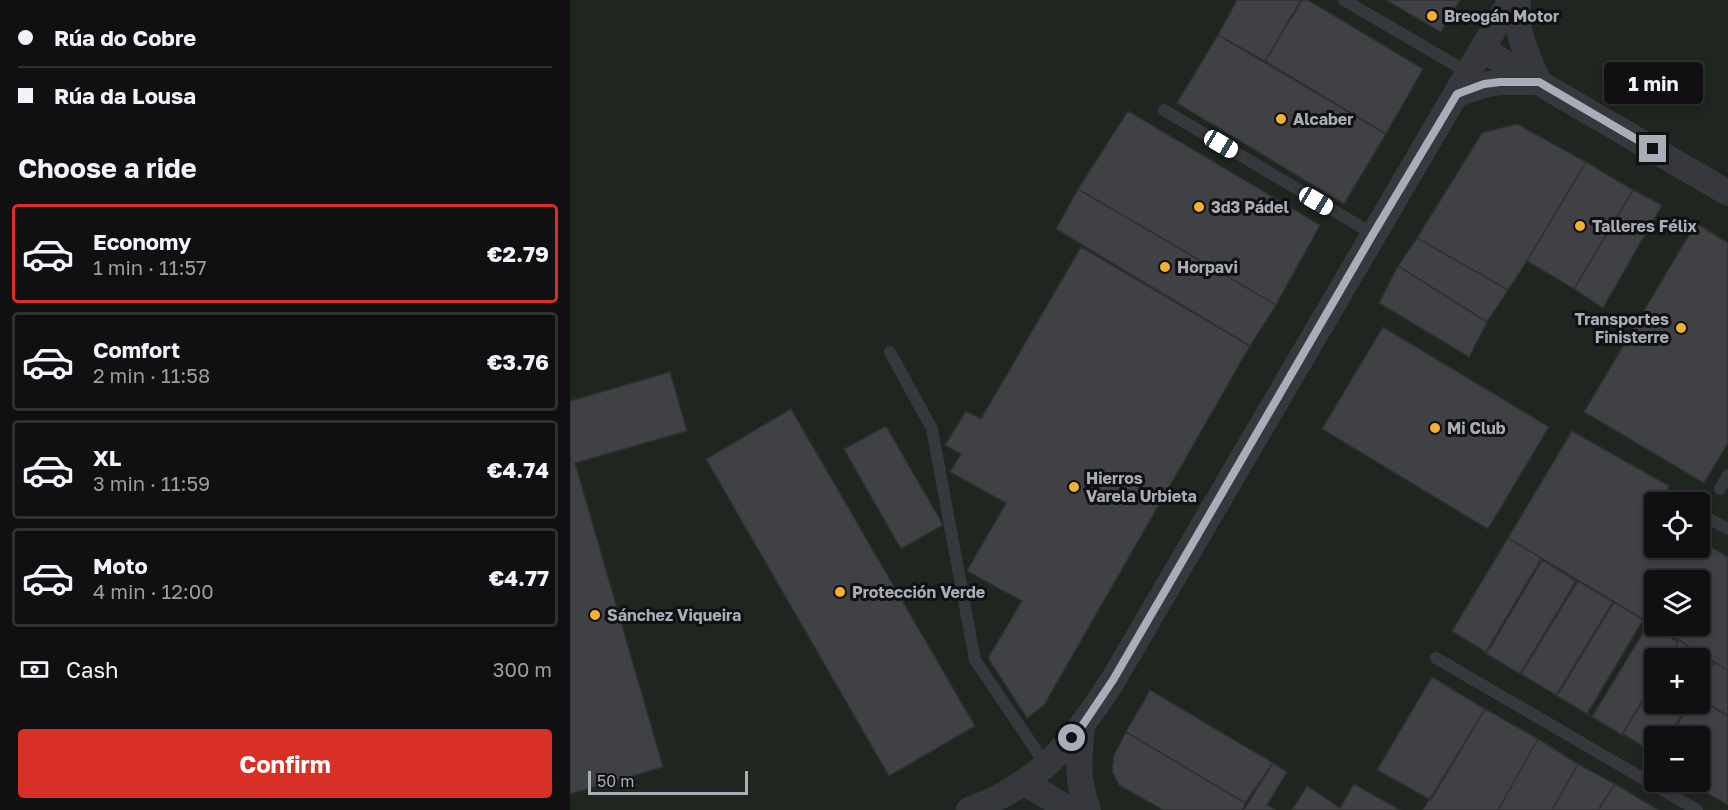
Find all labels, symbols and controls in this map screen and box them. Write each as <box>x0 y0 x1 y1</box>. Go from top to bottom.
place label: Breogán Motor <box>1444 6 1559 26</box>
marker: Breogán Motor <box>1425 9 1439 23</box>
text: Rúa do Cobre <box>54 24 196 51</box>
callout: 1 min <box>1604 62 1702 104</box>
text: 1 min <box>1628 71 1679 95</box>
text: Rúa da Lousa <box>54 82 196 109</box>
place label: Alcaber <box>1293 109 1353 129</box>
marker: Alcaber <box>1274 112 1288 126</box>
car <box>1201 127 1241 161</box>
route end <box>1639 135 1666 162</box>
text: Choose a ride <box>18 152 197 184</box>
car <box>1296 184 1336 218</box>
place label: 3d3 Pádel <box>1211 197 1289 217</box>
marker: 3d3 Pádel <box>1192 200 1206 214</box>
place label: Talleres Félix <box>1592 216 1697 236</box>
marker: Talleres Félix <box>1573 219 1587 233</box>
icon: car <box>21 227 75 281</box>
text: Economy <box>93 228 191 255</box>
text: €2.79 <box>487 240 549 267</box>
text: 1 min · 11:57 <box>93 255 207 279</box>
place label: Horpavi <box>1177 257 1238 277</box>
marker: Horpavi <box>1158 260 1172 274</box>
place label: Transportes Finisterre <box>1575 309 1669 347</box>
marker: Transportes Finisterre <box>1674 321 1688 335</box>
icon: car <box>21 335 75 389</box>
text: Comfort <box>93 336 180 363</box>
text: €3.76 <box>487 348 549 375</box>
text: 2 min · 11:58 <box>93 363 210 387</box>
place label: Mi Club <box>1447 418 1506 438</box>
marker: Mi Club <box>1428 421 1442 435</box>
icon: car <box>21 443 75 497</box>
text: XL <box>93 444 121 471</box>
text: €4.74 <box>487 456 549 483</box>
place label: Hierros Varela Urbieta <box>1086 468 1197 506</box>
text: 3 min · 11:59 <box>93 471 210 495</box>
marker: Hierros Varela Urbieta <box>1067 480 1081 494</box>
map controls <box>1644 492 1710 792</box>
button: locate <box>1644 492 1710 558</box>
icon: car <box>21 551 75 605</box>
text: Moto <box>93 552 148 579</box>
text: €4.77 <box>489 564 549 591</box>
button: layers <box>1644 570 1710 636</box>
text: 4 min · 12:00 <box>93 579 214 603</box>
place label: Protección Verde <box>852 582 985 602</box>
marker: Protección Verde <box>833 585 847 599</box>
place label: Sánchez Viqueira <box>607 605 741 625</box>
marker: Sánchez Viqueira <box>588 608 602 622</box>
button: + <box>1644 648 1710 714</box>
icon: cash <box>18 653 51 686</box>
text: Cash <box>66 656 119 683</box>
text: 300 m <box>493 657 552 681</box>
route start <box>1058 724 1085 751</box>
button: − <box>1644 726 1710 792</box>
button: Confirm <box>18 729 552 798</box>
scale bar <box>588 768 748 796</box>
text: 50 m <box>597 771 634 791</box>

